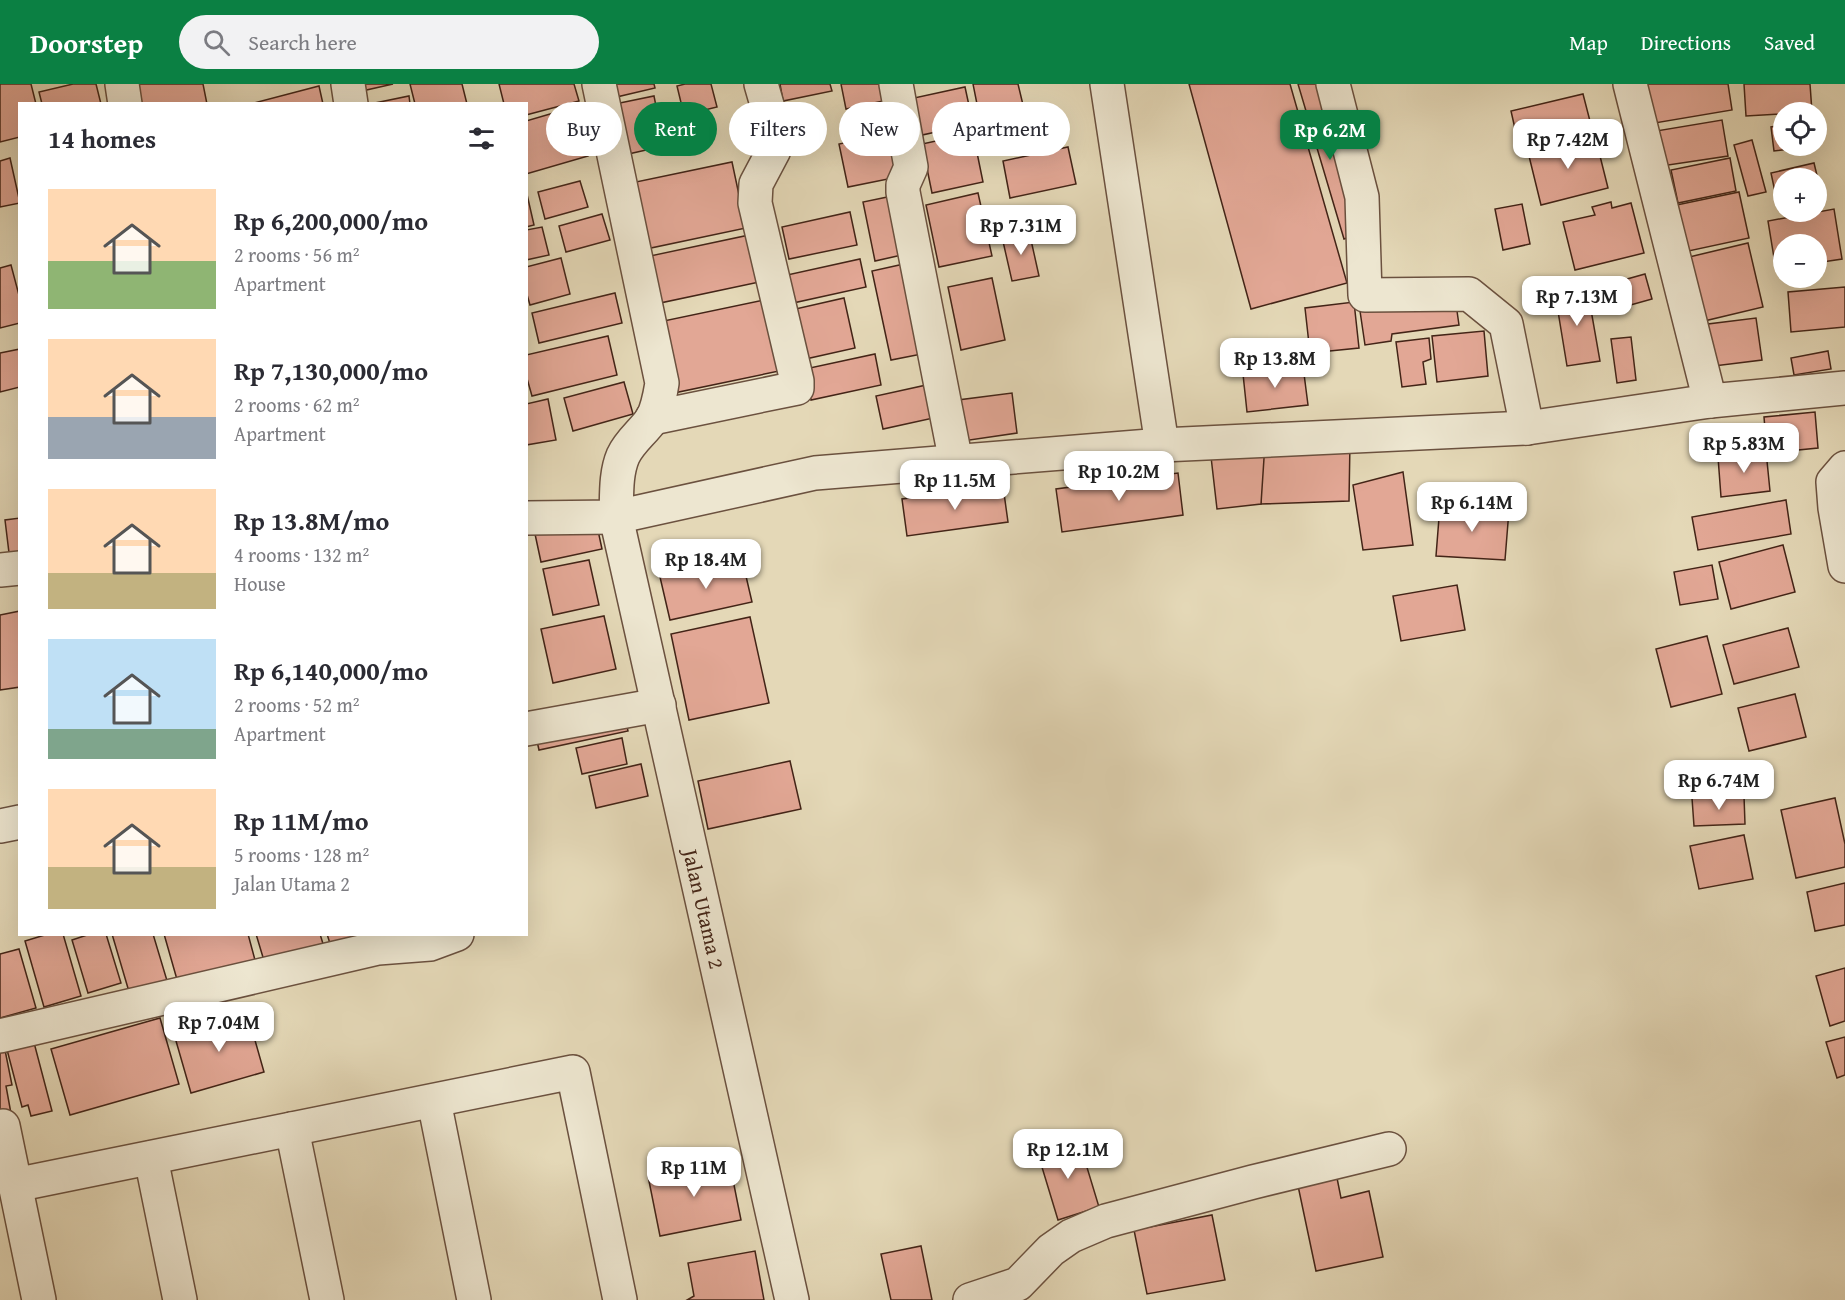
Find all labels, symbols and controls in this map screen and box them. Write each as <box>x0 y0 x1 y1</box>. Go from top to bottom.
search box <box>179 15 599 69</box>
text: Doorstep <box>30 22 143 63</box>
icon: search <box>200 26 233 59</box>
text: Search here <box>248 26 357 58</box>
text: Map <box>1569 27 1608 58</box>
text: Directions <box>1641 27 1731 58</box>
text: Saved <box>1764 27 1815 58</box>
chip: Buy <box>546 102 622 156</box>
chip: Rent <box>634 102 717 156</box>
chip: Filters <box>729 102 827 156</box>
chip: New <box>839 102 920 156</box>
chip: Apartment <box>932 102 1070 156</box>
map controls <box>1773 102 1827 288</box>
button: locate <box>1773 102 1827 156</box>
pin: Rp 6.2M <box>1275 110 1385 161</box>
text: Rp 6.2M <box>1294 115 1366 144</box>
text: 14 homes <box>48 119 156 158</box>
pin: Rp 7.42M <box>1506 119 1630 170</box>
icon: filters <box>465 122 498 155</box>
text: Rp 7.42M <box>1527 124 1609 153</box>
button: + <box>1773 168 1827 222</box>
text: Rp 6,200,000/mo <box>234 201 428 240</box>
pin: Rp 7.31M <box>959 205 1083 256</box>
text: Rp 7.31M <box>980 210 1062 239</box>
icon: home <box>96 213 168 285</box>
button: − <box>1773 234 1827 288</box>
text: 2 rooms · 56 m² <box>234 240 360 269</box>
text: Apartment <box>234 269 326 298</box>
pin: Rp 7.13M <box>1515 276 1639 327</box>
text: Rp 7.13M <box>1536 281 1618 310</box>
pin: Rp 13.8M <box>1213 338 1337 389</box>
text: Rp 13.8M <box>1234 343 1316 372</box>
text: Rp 7,130,000/mo <box>234 351 428 390</box>
icon: home <box>96 363 168 435</box>
text: 2 rooms · 62 m² <box>234 390 360 419</box>
text: Apartment <box>234 419 326 448</box>
pin: Rp 5.83M <box>1682 423 1806 474</box>
text: Rp 5.83M <box>1703 428 1785 457</box>
pin: Rp 10.2M <box>1057 451 1181 502</box>
text: Rp 10.2M <box>1078 456 1160 485</box>
pin: Rp 11.5M <box>893 460 1017 511</box>
text: Rp 11.5M <box>914 465 996 494</box>
pin: Rp 6.14M <box>1410 482 1534 533</box>
text: Rp 6.14M <box>1431 487 1513 516</box>
text: Rp 13.8M/mo <box>234 501 389 540</box>
icon: home <box>96 513 168 585</box>
pin: Rp 18.4M <box>644 539 768 590</box>
text: 4 rooms · 132 m² <box>234 540 369 569</box>
text: Rp 18.4M <box>665 544 747 573</box>
text: House <box>234 569 286 598</box>
text: Rp 6,140,000/mo <box>234 651 428 690</box>
icon: home <box>96 663 168 735</box>
text: 2 rooms · 52 m² <box>234 690 360 719</box>
text: Apartment <box>234 719 326 748</box>
pin: Rp 6.74M <box>1657 760 1781 811</box>
text: Rp 6.74M <box>1678 765 1760 794</box>
text: Rp 11M/mo <box>234 801 368 840</box>
icon: home <box>96 813 168 885</box>
text: 5 rooms · 128 m² <box>234 840 369 869</box>
street label: Jalan Utama 2 <box>675 843 733 972</box>
text: Jalan Utama 2 <box>234 869 350 898</box>
pin: Rp 7.04M <box>157 1002 281 1053</box>
text: Rp 7.04M <box>178 1007 260 1036</box>
pin: Rp 12.1M <box>1006 1129 1130 1180</box>
text: Rp 12.1M <box>1027 1134 1109 1163</box>
pin: Rp 11M <box>645 1147 743 1198</box>
text: Rp 11M <box>661 1152 727 1181</box>

